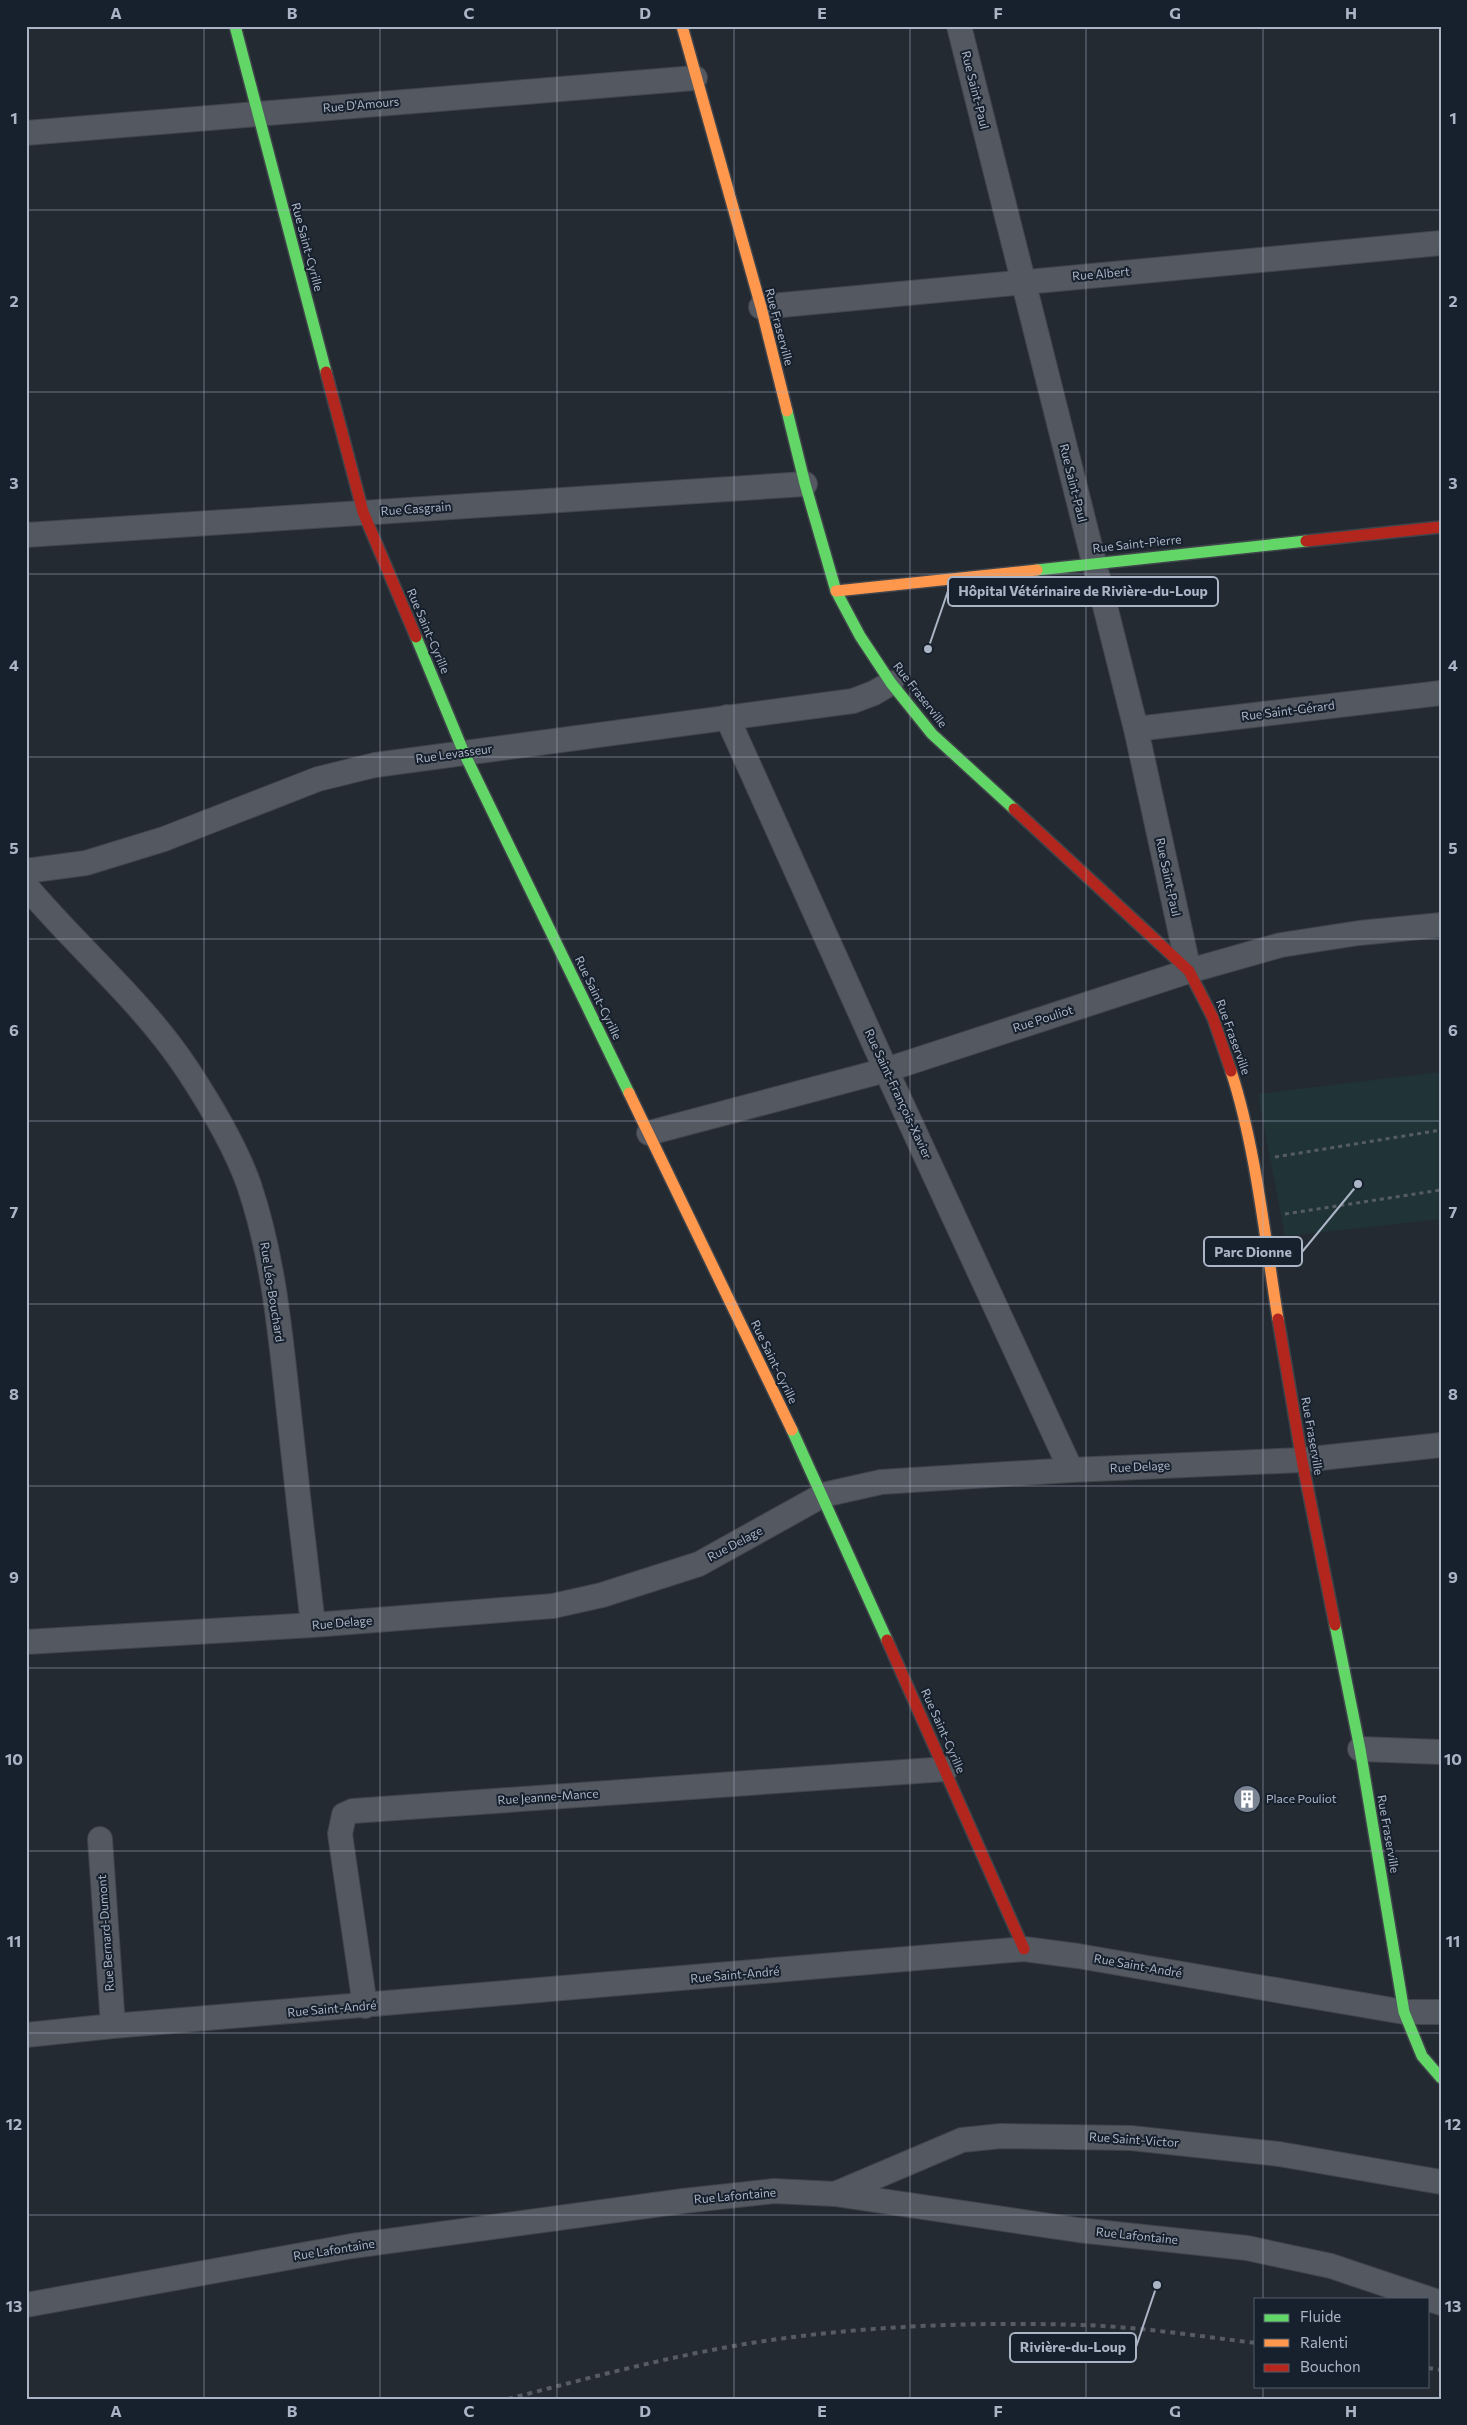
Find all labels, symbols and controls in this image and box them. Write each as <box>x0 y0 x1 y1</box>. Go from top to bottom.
text: A <box>110 3 122 22</box>
text: B <box>287 3 298 22</box>
text: C <box>464 3 475 22</box>
text: D <box>639 3 651 22</box>
text: E <box>817 3 827 22</box>
text: F <box>993 3 1003 22</box>
text: G <box>1169 3 1181 22</box>
text: H <box>1345 3 1357 22</box>
street label: Rue Saint-Paul <box>959 49 992 130</box>
street label: Rue D'Amours <box>322 94 400 114</box>
text: 1 <box>10 108 18 127</box>
text: 1 <box>1449 108 1457 127</box>
street label: Rue Saint-Cyrille <box>289 201 327 293</box>
street label: Rue Albert <box>1072 264 1130 282</box>
street label: Rue Fraserville <box>763 287 797 367</box>
text: 2 <box>9 291 19 310</box>
text: 2 <box>1448 291 1458 310</box>
street label: Rue Saint-Paul <box>1057 442 1090 523</box>
text: 3 <box>9 473 19 492</box>
text: 3 <box>1448 473 1458 492</box>
street label: Rue Casgrain <box>380 499 452 517</box>
street label: Rue Saint-Pierre <box>1092 531 1182 555</box>
callout: Hôpital Vétérinaire de Rivière-du-Loup <box>948 577 1218 606</box>
text: Hôpital Vétérinaire de Rivière-du-Loup <box>958 582 1208 599</box>
street label: Rue Saint-Cyrille <box>405 586 453 675</box>
text: 4 <box>9 655 19 674</box>
text: 4 <box>1448 655 1458 674</box>
street label: Rue Fraserville <box>891 659 951 730</box>
street label: Rue Saint-Gérard <box>1240 697 1336 723</box>
street label: Rue Levasseur <box>415 741 493 765</box>
street label: Rue Saint-Paul <box>1154 836 1184 917</box>
text: 5 <box>9 838 19 857</box>
text: 5 <box>1448 838 1458 857</box>
street label: Rue Saint-Cyrille <box>573 954 625 1042</box>
street label: Rue Fraserville <box>1214 997 1254 1076</box>
street label: Rue Pouliot <box>1011 1002 1075 1034</box>
text: 6 <box>9 1020 19 1039</box>
text: 6 <box>1448 1020 1458 1039</box>
street label: Rue Saint-François-Xavier <box>863 1026 935 1161</box>
text: 7 <box>10 1202 19 1221</box>
text: 7 <box>1449 1202 1458 1221</box>
callout: Parc Dionne <box>1204 1237 1302 1266</box>
street label: Rue Léo-Bouchard <box>258 1241 288 1343</box>
text: Parc Dionne <box>1214 1243 1292 1260</box>
street label: Rue Saint-Cyrille <box>749 1318 801 1406</box>
text: 8 <box>9 1384 19 1403</box>
text: 8 <box>1448 1384 1458 1403</box>
street label: Rue Fraserville <box>1299 1396 1327 1476</box>
street label: Rue Delage <box>1109 1457 1171 1475</box>
street label: Rue Delage <box>705 1523 765 1564</box>
text: 9 <box>9 1567 19 1586</box>
text: 9 <box>1448 1567 1458 1586</box>
street label: Rue Delage <box>311 1612 373 1632</box>
street label: Rue Saint-Cyrille <box>919 1686 969 1775</box>
text: 10 <box>5 1749 23 1768</box>
text: 10 <box>1444 1749 1462 1768</box>
building icon: Place Pouliot <box>1232 1784 1262 1814</box>
street label: Rue Jeanne-Mance <box>497 1785 599 1808</box>
place label: Place Pouliot <box>1266 1791 1337 1805</box>
street label: Rue Fraserville <box>1375 1794 1403 1874</box>
street label: Rue Bernard-Dumont <box>94 1874 116 1992</box>
text: 11 <box>7 1931 21 1950</box>
text: 11 <box>1446 1931 1460 1950</box>
street label: Rue Saint-André <box>1093 1950 1183 1980</box>
street label: Rue Saint-André <box>690 1963 780 1985</box>
street label: Rue Saint-André <box>287 1997 377 2019</box>
text: 12 <box>6 2114 22 2133</box>
text: 12 <box>1445 2114 1461 2133</box>
street label: Rue Saint-Victor <box>1089 2129 1180 2149</box>
street label: Rue Lafontaine <box>693 2184 777 2206</box>
street label: Rue Lafontaine <box>1095 2224 1179 2246</box>
street label: Rue Lafontaine <box>292 2236 376 2262</box>
text: 13 <box>6 2296 22 2315</box>
text: 13 <box>1445 2296 1461 2315</box>
legend <box>1254 2298 1430 2388</box>
text: Fluide <box>1300 2307 1341 2325</box>
callout: Rivière-du-Loup <box>1010 2333 1136 2362</box>
text: Ralenti <box>1300 2333 1348 2351</box>
text: Rivière-du-Loup <box>1020 2338 1126 2355</box>
text: Bouchon <box>1300 2357 1361 2375</box>
text: A <box>110 2401 122 2420</box>
text: B <box>287 2401 298 2420</box>
text: C <box>464 2401 475 2420</box>
text: D <box>639 2401 651 2420</box>
text: E <box>817 2401 827 2420</box>
text: F <box>993 2401 1003 2420</box>
text: G <box>1169 2401 1181 2420</box>
text: H <box>1345 2401 1357 2420</box>

